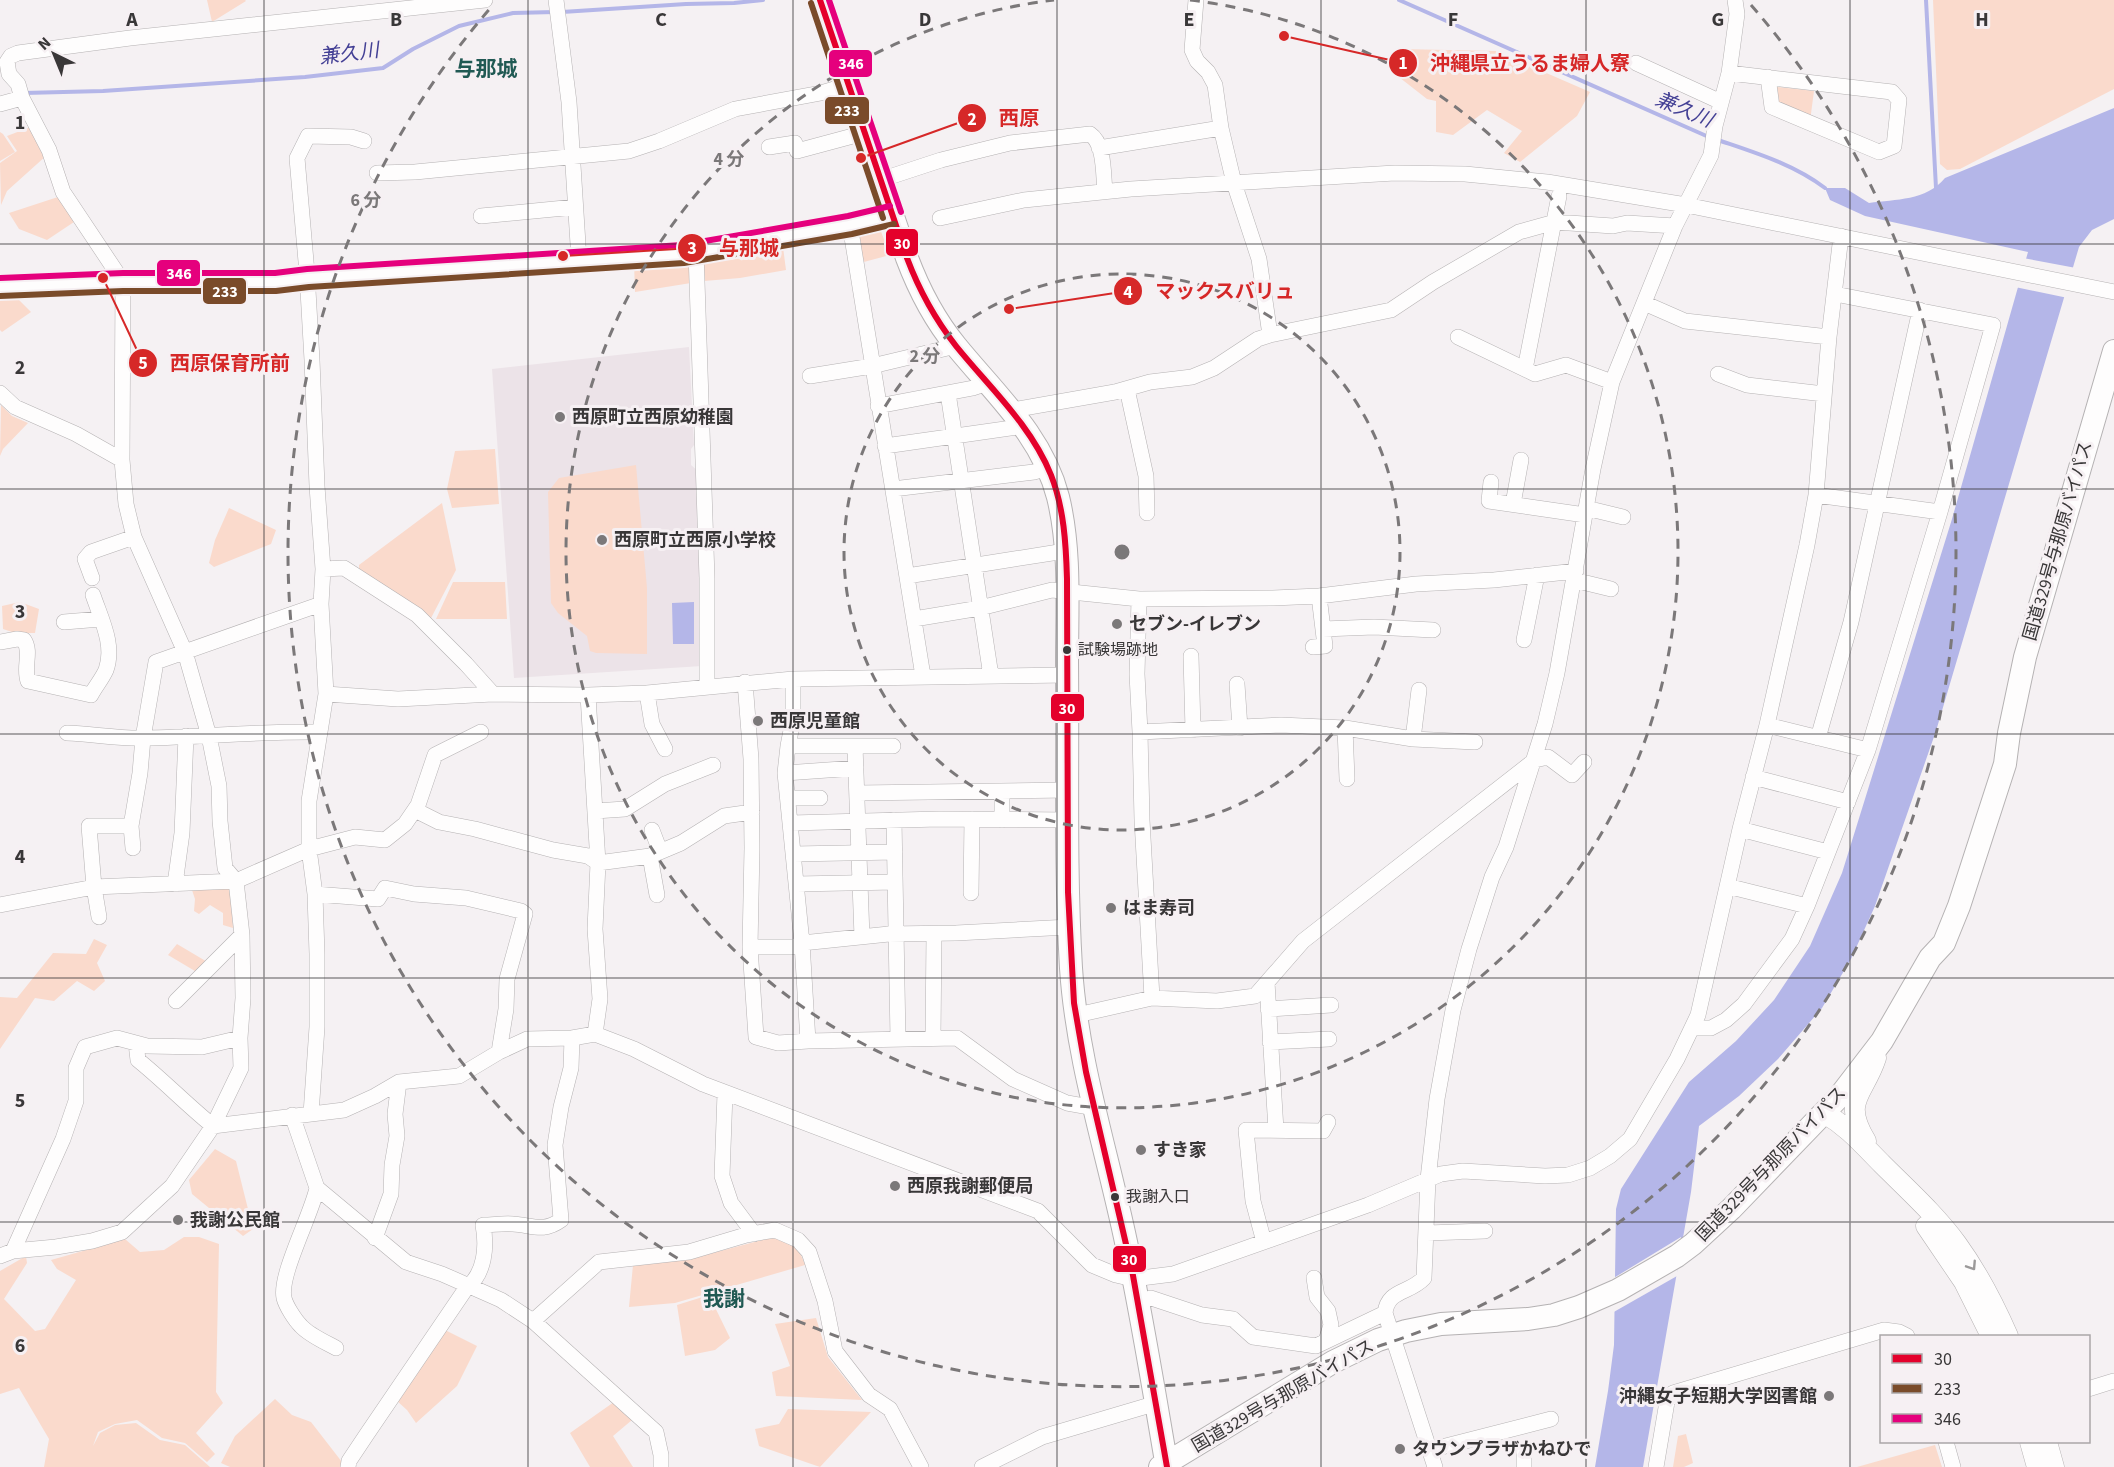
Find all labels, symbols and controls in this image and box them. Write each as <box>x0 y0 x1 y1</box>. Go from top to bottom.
text: A <box>125 6 138 34</box>
text: B <box>390 6 402 34</box>
text: C <box>655 6 667 34</box>
text: D <box>919 6 931 34</box>
text: E <box>1184 6 1194 34</box>
text: F <box>1448 6 1458 34</box>
text: G <box>1712 6 1724 34</box>
text: H <box>1975 6 1989 34</box>
north arrow <box>24 24 84 84</box>
text: N <box>33 32 56 55</box>
water label: 兼久川 <box>318 36 382 72</box>
callout: 沖縄県立うるま婦人寮 <box>1388 44 1642 82</box>
line badge: 346 <box>828 49 873 78</box>
text: 沖縄県立うるま婦人寮 <box>1430 50 1630 78</box>
text: 1 <box>1398 51 1408 76</box>
text: 346 <box>838 53 864 75</box>
district label: 与那城 <box>455 54 518 84</box>
water label: 兼久川 <box>1651 85 1719 135</box>
line badge: 233 <box>824 96 870 125</box>
callout: 西原 <box>957 99 1051 137</box>
text: 233 <box>834 100 860 122</box>
text: 西原 <box>999 105 1039 133</box>
text: 2 <box>967 107 977 132</box>
text: 1 <box>15 109 25 137</box>
text: 4 分 <box>713 147 745 172</box>
text: 6 分 <box>350 188 382 213</box>
line badge: 30 <box>885 228 919 257</box>
callout: 与那城 <box>677 229 791 267</box>
text: 30 <box>894 233 910 255</box>
text: 与那城 <box>719 235 779 263</box>
text: 3 <box>687 236 697 261</box>
line badge: 346 <box>156 259 201 287</box>
text: 346 <box>166 263 192 285</box>
callout: マックスバリュ <box>1113 272 1307 310</box>
line badge: 233 <box>202 277 247 305</box>
text: マックスバリュ <box>1155 278 1295 306</box>
text: 4 <box>1123 280 1133 305</box>
text: 233 <box>212 281 238 303</box>
callout: 西原保育所前 <box>128 344 302 382</box>
text: 2 分 <box>909 344 941 369</box>
text: 西原保育所前 <box>170 350 290 378</box>
text: 5 <box>138 351 148 376</box>
text: 2 <box>15 354 25 382</box>
place label: 西原町立西原幼稚園 <box>572 405 734 430</box>
marker: 西原町立西原幼稚園 <box>553 410 567 424</box>
street label: 国道329号与那原バイパス <box>2018 438 2098 644</box>
place label: 西原町立西原小学校 <box>614 528 776 553</box>
marker: 西原町立西原小学校 <box>595 533 609 547</box>
centre of rings <box>1112 542 1132 562</box>
text: 3 <box>15 598 25 626</box>
place label: セブン-イレブン <box>1129 612 1261 637</box>
marker: セブン-イレブン <box>1110 617 1124 631</box>
place label: 試験場跡地 <box>1078 639 1158 661</box>
marker: 試験場跡地 <box>1061 644 1073 656</box>
line badge: 30 <box>1050 693 1085 722</box>
text: 30 <box>1059 698 1075 720</box>
place label: 西原児童館 <box>770 709 860 734</box>
marker: 西原児童館 <box>751 714 765 728</box>
text: 4 <box>15 843 26 871</box>
place label: はま寿司 <box>1123 896 1195 921</box>
marker: はま寿司 <box>1104 901 1118 915</box>
street label: 国道329号与那原バイパス <box>1690 1081 1852 1247</box>
text: 5 <box>15 1087 25 1115</box>
place label: すき家 <box>1153 1138 1207 1163</box>
marker: すき家 <box>1134 1143 1148 1157</box>
place label: 西原我謝郵便局 <box>907 1174 1033 1199</box>
marker: 西原我謝郵便局 <box>888 1179 902 1193</box>
place label: 我謝入口 <box>1126 1186 1190 1208</box>
marker: 我謝入口 <box>1109 1191 1121 1203</box>
place label: 我謝公民館 <box>190 1208 280 1233</box>
marker: 我謝公民館 <box>171 1213 185 1227</box>
line badge: 30 <box>1112 1245 1147 1273</box>
text: 30 <box>1121 1249 1137 1271</box>
one-way arrow <box>1964 1260 1976 1270</box>
district label: 我謝 <box>703 1284 745 1314</box>
text: 6 <box>15 1332 25 1360</box>
street label: 国道329号与那原バイパス <box>1187 1334 1379 1458</box>
legend <box>1880 1335 2090 1443</box>
text: 30 <box>1934 1347 1952 1372</box>
text: 233 <box>1934 1377 1961 1402</box>
place label: 沖縄女子短期大学図書館 <box>1619 1384 1817 1409</box>
marker: 沖縄女子短期大学図書館 <box>1822 1389 1836 1403</box>
text: 346 <box>1934 1407 1961 1432</box>
place label: タウンプラザかねひで <box>1412 1437 1591 1462</box>
marker: タウンプラザかねひで <box>1393 1442 1407 1456</box>

